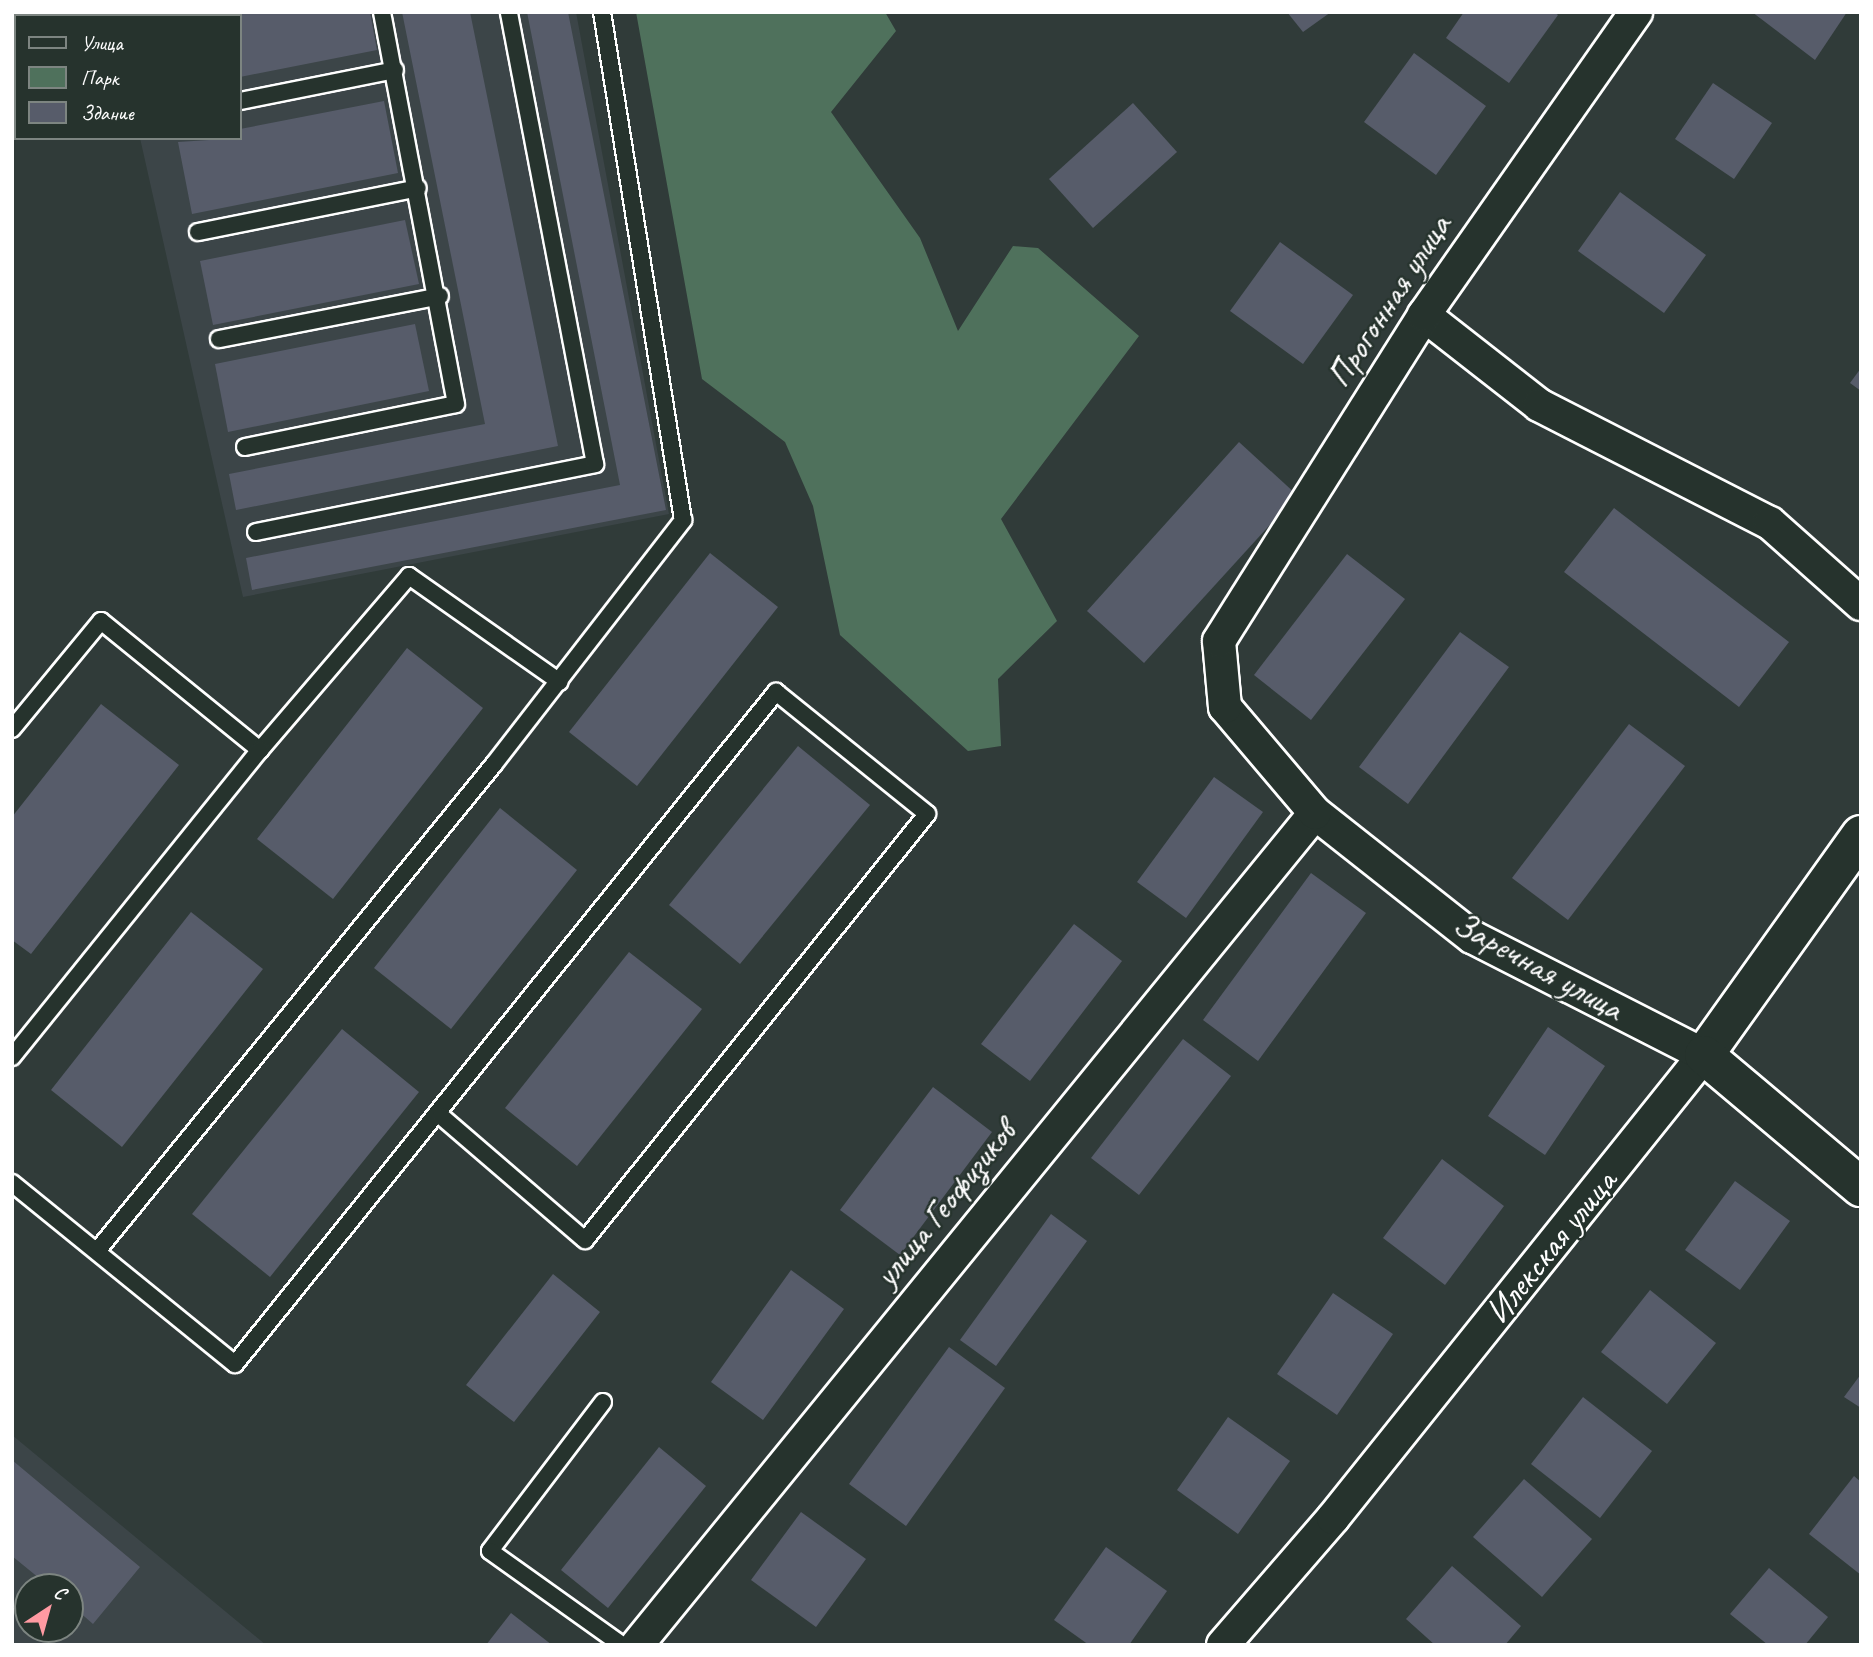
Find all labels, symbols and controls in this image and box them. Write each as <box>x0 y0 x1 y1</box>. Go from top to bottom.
legend <box>14 14 242 140</box>
text: Улица <box>81 30 123 56</box>
text: Парк <box>81 65 118 91</box>
text: Здание <box>81 100 134 126</box>
street label: Прогонная улица <box>1317 205 1461 397</box>
street label: Заречная улица <box>1445 902 1631 1030</box>
street label: улица Геофизиков <box>865 1112 1025 1296</box>
street label: Илекская улица <box>1476 1161 1626 1333</box>
north arrow <box>14 1573 84 1643</box>
text: С <box>49 1580 71 1605</box>

